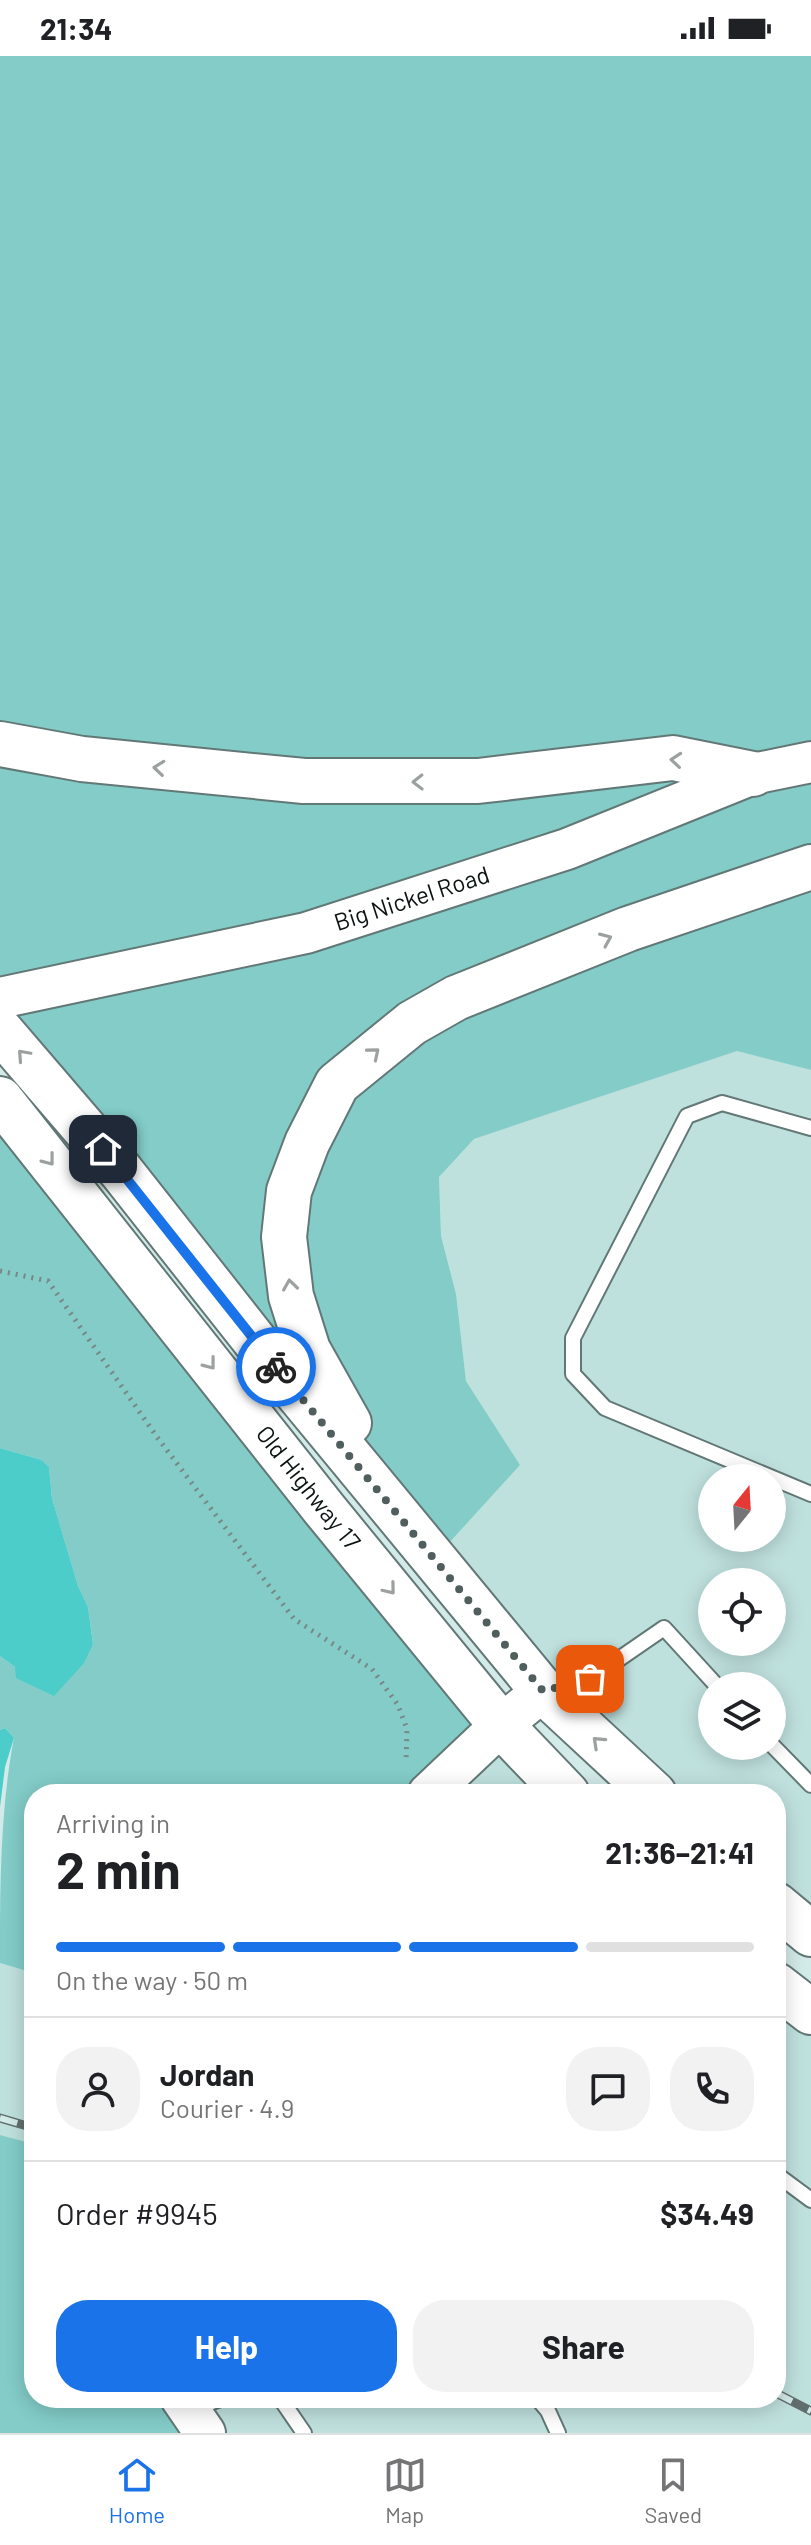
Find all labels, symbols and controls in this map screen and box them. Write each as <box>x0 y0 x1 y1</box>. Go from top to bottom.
text: 21:34 <box>40 10 113 46</box>
one-way arrow <box>670 752 683 769</box>
one-way arrow <box>152 759 165 776</box>
one-way arrow <box>411 773 424 791</box>
street label: Big Nickel Road <box>330 859 493 936</box>
one-way arrow <box>598 932 612 948</box>
one-way arrow <box>365 1048 379 1063</box>
one-way arrow <box>18 1050 33 1065</box>
pin <box>69 1115 137 1183</box>
icon: home <box>81 1127 125 1171</box>
one-way arrow <box>40 1151 54 1166</box>
one-way arrow <box>282 1278 299 1292</box>
courier <box>236 1327 316 1407</box>
icon: bike <box>254 1345 298 1389</box>
one-way arrow <box>200 1355 215 1369</box>
street label: Old Highway 17 <box>251 1419 367 1555</box>
north arrow <box>698 1464 786 1552</box>
map controls <box>698 1464 786 1760</box>
button: locate <box>698 1568 786 1656</box>
one-way arrow <box>380 1580 395 1594</box>
pin <box>556 1645 624 1713</box>
icon: bag <box>568 1657 612 1701</box>
button: layers <box>698 1672 786 1760</box>
one-way arrow <box>593 1738 608 1752</box>
text: Arriving in <box>56 1807 170 1838</box>
text: 21:36–21:41 <box>605 1834 754 1870</box>
text: 2 min <box>56 1837 181 1899</box>
text: On the way · 50 m <box>56 1964 248 1995</box>
button: person <box>56 2047 140 2131</box>
button: chat <box>566 2047 650 2131</box>
button: phone <box>670 2047 754 2131</box>
text: Jordan <box>160 2056 255 2092</box>
text: Courier · 4.9 <box>160 2092 294 2123</box>
text: Order #9945 <box>56 2195 218 2231</box>
text: $34.49 <box>660 2195 754 2231</box>
button: Help <box>56 2300 397 2392</box>
button: Share <box>413 2300 754 2392</box>
tab: Home <box>109 2453 165 2527</box>
tab: Map <box>383 2453 427 2527</box>
tab: Saved <box>644 2453 702 2527</box>

